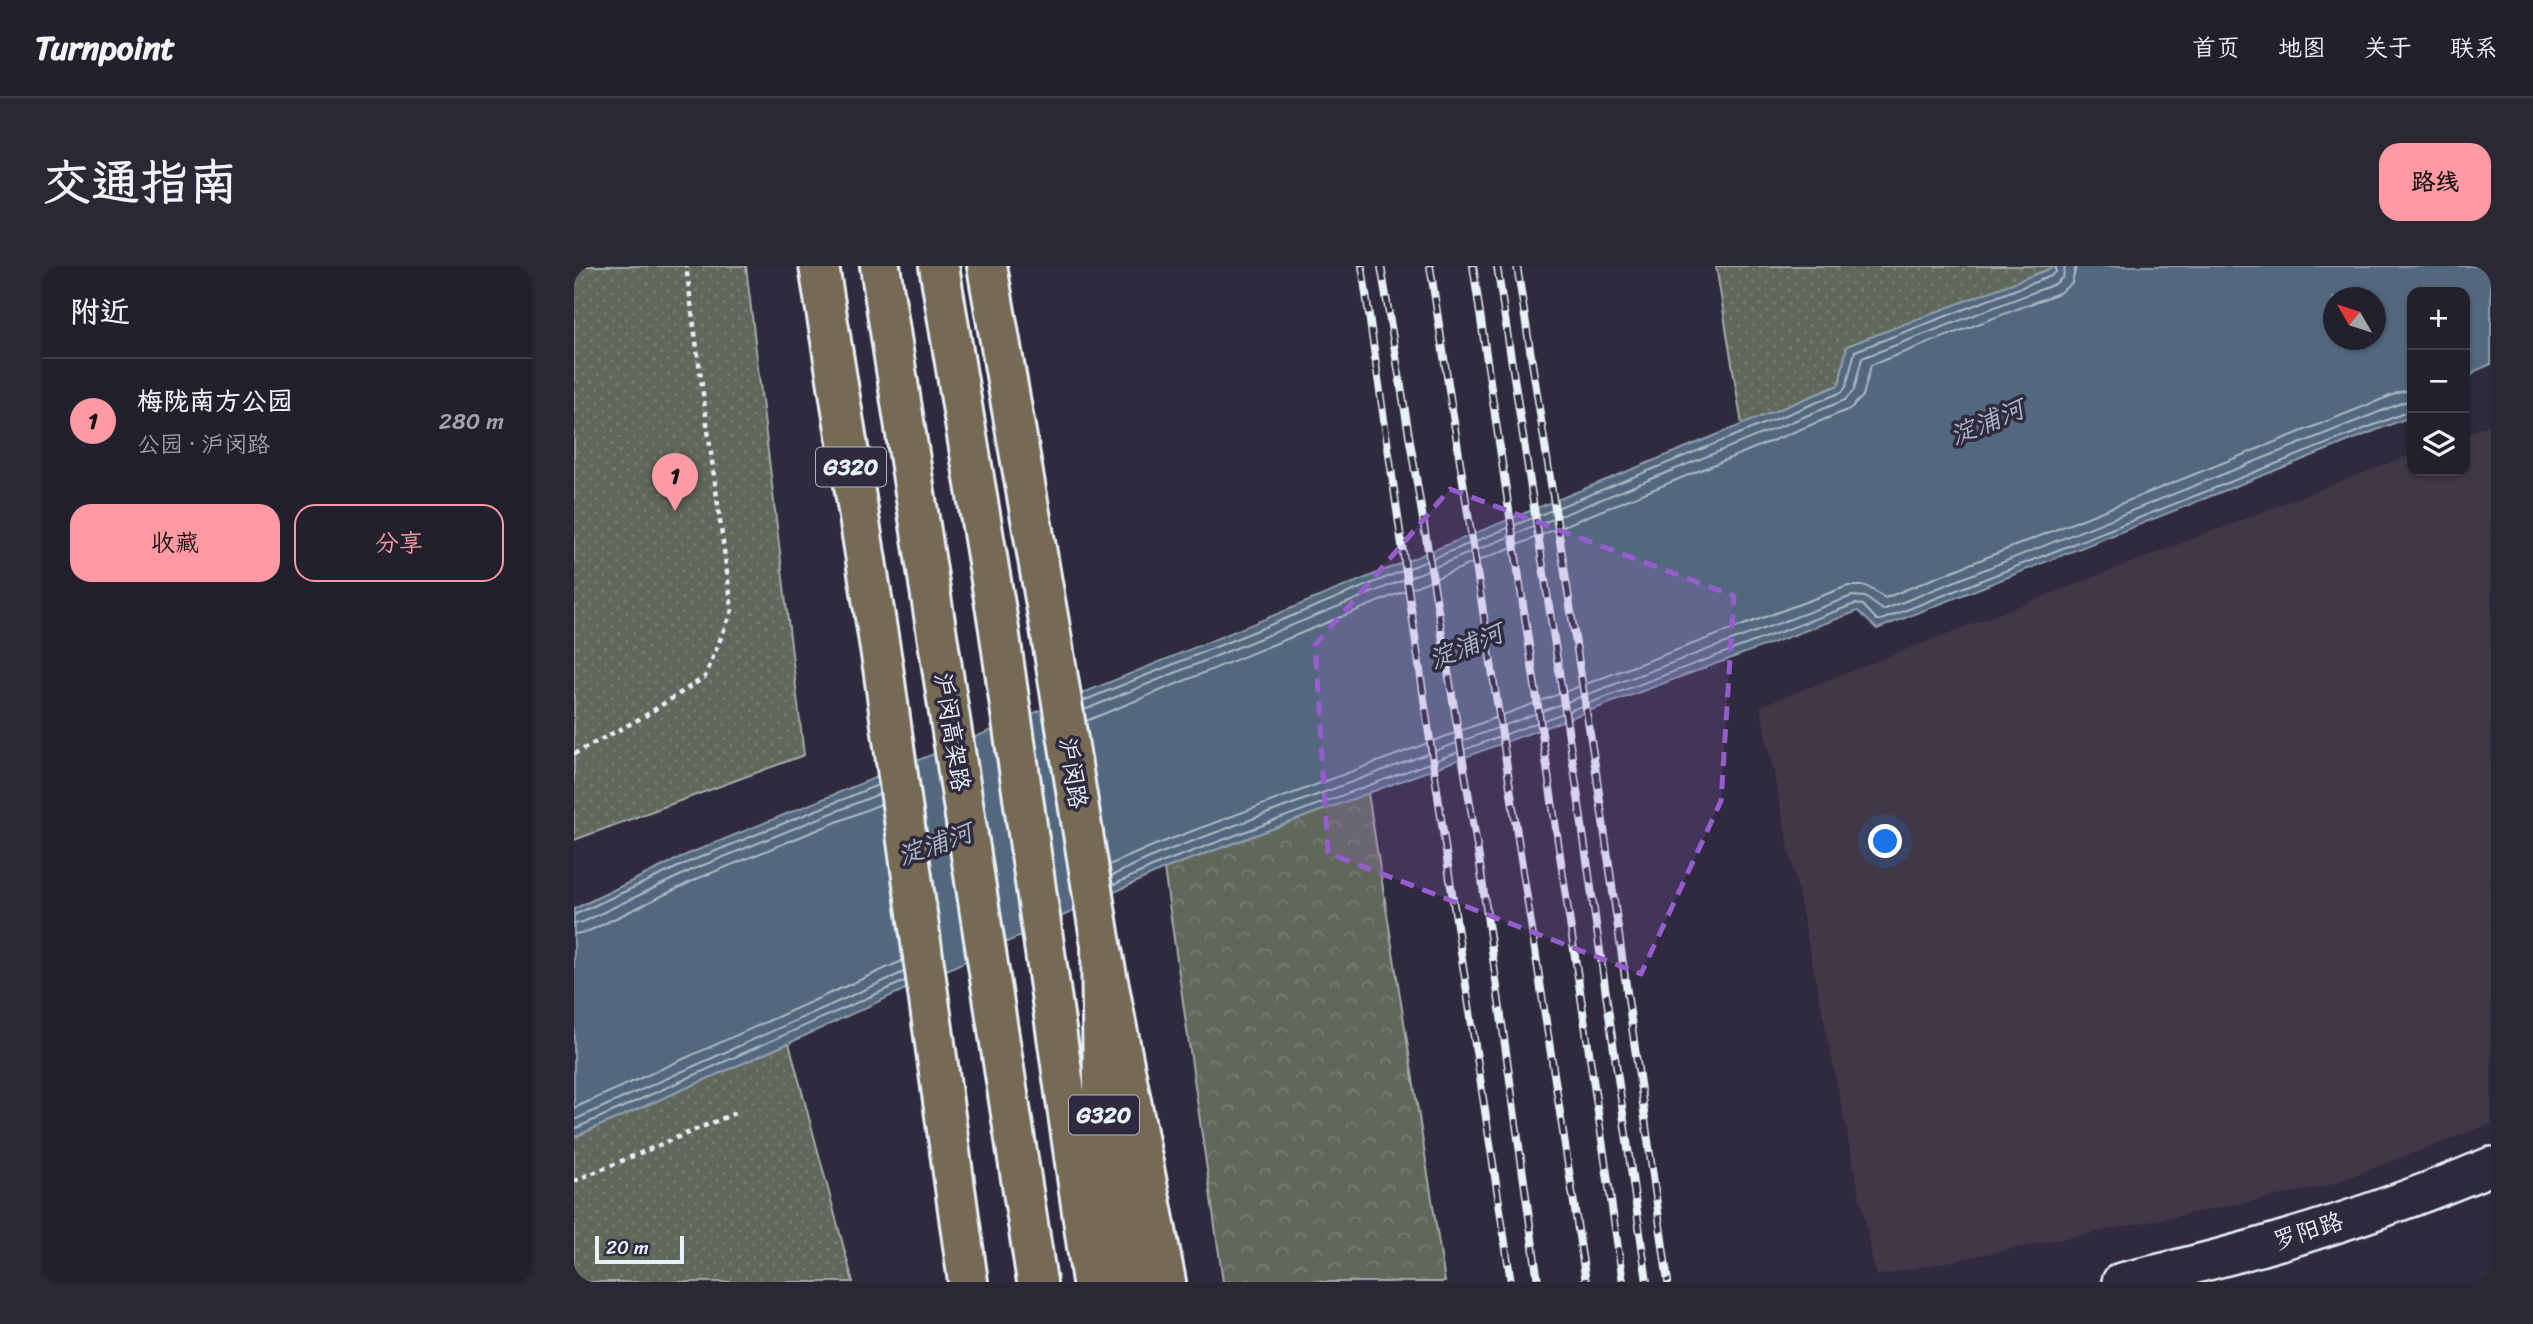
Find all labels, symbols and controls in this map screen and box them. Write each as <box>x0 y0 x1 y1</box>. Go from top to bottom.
text: Turnpoint <box>35 19 175 77</box>
text: 首页 <box>2192 27 2240 69</box>
text: 地图 <box>2278 27 2326 69</box>
text: 关于 <box>2364 27 2412 69</box>
text: 联系 <box>2450 27 2498 69</box>
text: 交通指南 <box>42 139 238 226</box>
button: 路线 <box>2379 143 2491 221</box>
text: 附近 <box>70 285 130 339</box>
north arrow <box>2323 287 2386 350</box>
map controls <box>2407 287 2470 476</box>
button: + <box>2407 287 2470 350</box>
button: − <box>2407 350 2470 413</box>
text: 梅陇南方公园 <box>137 378 293 424</box>
water label: 淀浦河 <box>1942 384 2036 458</box>
text: 1 <box>88 401 98 442</box>
text: 280 m <box>439 401 504 442</box>
button: layers <box>2407 413 2470 476</box>
text: 公园 · 沪闵路 <box>137 424 270 465</box>
road number: G320 <box>816 448 886 486</box>
pin: 1 <box>652 453 698 511</box>
button: 收藏 <box>70 504 280 582</box>
button: 分享 <box>294 504 504 582</box>
water label: 淀浦河 <box>1421 608 1515 682</box>
street label: 沪闵高架路 <box>922 669 982 795</box>
street label: 沪闵路 <box>1047 734 1099 812</box>
water label: 淀浦河 <box>890 808 983 879</box>
your location <box>1868 824 1902 858</box>
road number: G320 <box>1069 1096 1139 1135</box>
street label: 罗阳路 <box>2267 1200 2349 1262</box>
text: 20 m <box>606 1231 649 1264</box>
scale bar <box>595 1233 684 1265</box>

